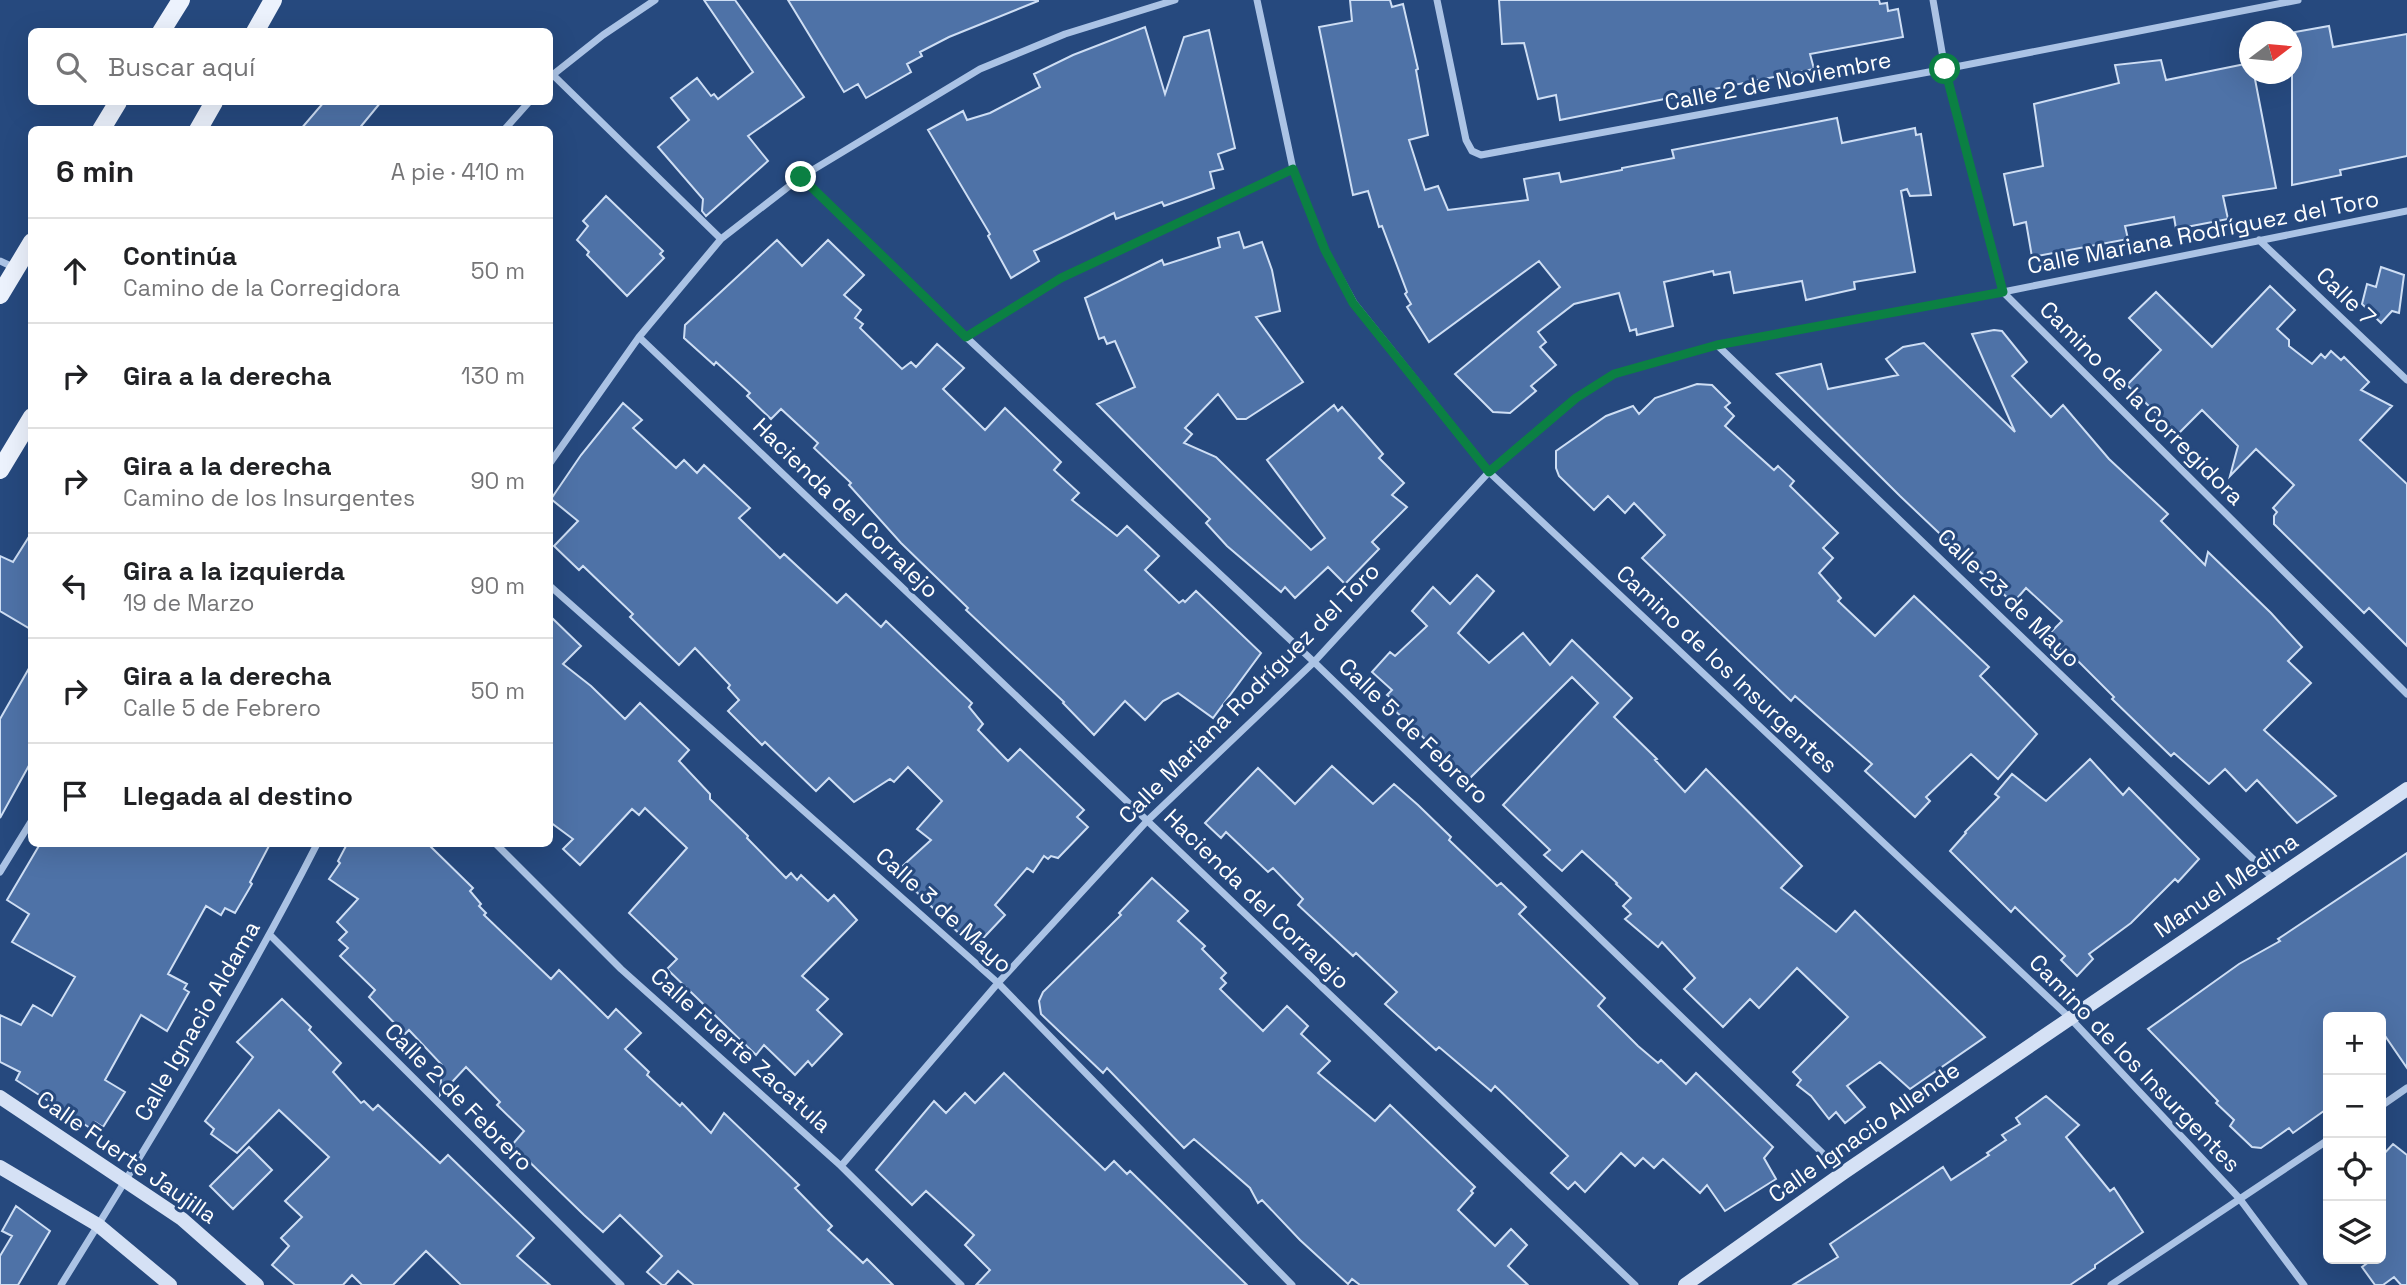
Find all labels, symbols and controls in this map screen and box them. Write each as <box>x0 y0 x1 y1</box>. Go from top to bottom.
north arrow <box>2239 21 2302 84</box>
search box <box>28 28 553 105</box>
street label: Calle 2 de Noviembre <box>1662 44 1894 118</box>
icon: search <box>52 48 90 86</box>
text: Buscar aquí <box>108 50 255 84</box>
route start <box>1929 53 1960 84</box>
text: 6 min <box>56 152 134 191</box>
text: A pie · 410 m <box>391 157 525 187</box>
route end <box>785 161 816 192</box>
street label: Calle Mariana Rodríguez del Toro <box>2025 183 2381 281</box>
text: Continúa <box>123 239 237 273</box>
icon: ahead <box>56 252 94 290</box>
text: 50 m <box>471 256 525 286</box>
street label: Calle 7 <box>2310 260 2382 332</box>
text: Camino de la Corregidora <box>123 273 400 303</box>
street label: Camino de la Corregidora <box>2033 294 2251 512</box>
icon: right <box>56 357 94 395</box>
text: Gira a la derecha <box>123 359 332 393</box>
text: 130 m <box>461 361 525 391</box>
street label: Hacienda del Corralejo <box>747 411 945 605</box>
text: Gira a la derecha <box>123 449 332 483</box>
icon: right <box>56 462 94 500</box>
text: 90 m <box>470 466 525 496</box>
text: Camino de los Insurgentes <box>123 483 415 513</box>
street label: Calle 23 de Mayo <box>1931 522 2087 674</box>
text: Gira a la izquierda <box>123 554 345 588</box>
street label: Calle Mariana Rodríguez del Toro <box>1112 556 1386 830</box>
street label: Camino de los Insurgentes <box>1610 558 1844 780</box>
icon: left <box>56 567 94 605</box>
text: 90 m <box>470 571 525 601</box>
text: 19 de Marzo <box>123 588 254 618</box>
street label: Calle 5 de Febrero <box>1332 651 1496 811</box>
text: Gira a la derecha <box>123 659 332 693</box>
icon: right <box>56 672 94 710</box>
text: 50 m <box>471 676 525 706</box>
text: Calle 5 de Febrero <box>123 693 321 723</box>
icon: arrive <box>56 777 94 815</box>
text: Llegada al destino <box>123 779 353 813</box>
street label: Hacienda del Corralejo <box>1158 802 1356 996</box>
street label: Manuel Medina <box>2148 826 2304 944</box>
street label: Calle 3 de Mayo <box>869 841 1019 979</box>
street label: Calle Ignacio Aldama <box>127 915 267 1127</box>
street label: Camino de los Insurgentes <box>2023 948 2247 1178</box>
street label: Calle Fuerte Zacatula <box>644 961 838 1139</box>
map controls <box>2323 1012 2386 1264</box>
button: + <box>2323 1012 2386 1075</box>
street label: Calle 2 de Febrero <box>378 1016 540 1178</box>
street label: Calle Ignacio Allende <box>1762 1055 1966 1209</box>
button: − <box>2323 1075 2386 1138</box>
street label: Calle Fuerte Jaujilla <box>31 1084 223 1230</box>
button: locate <box>2323 1138 2386 1201</box>
button: layers <box>2323 1201 2386 1264</box>

